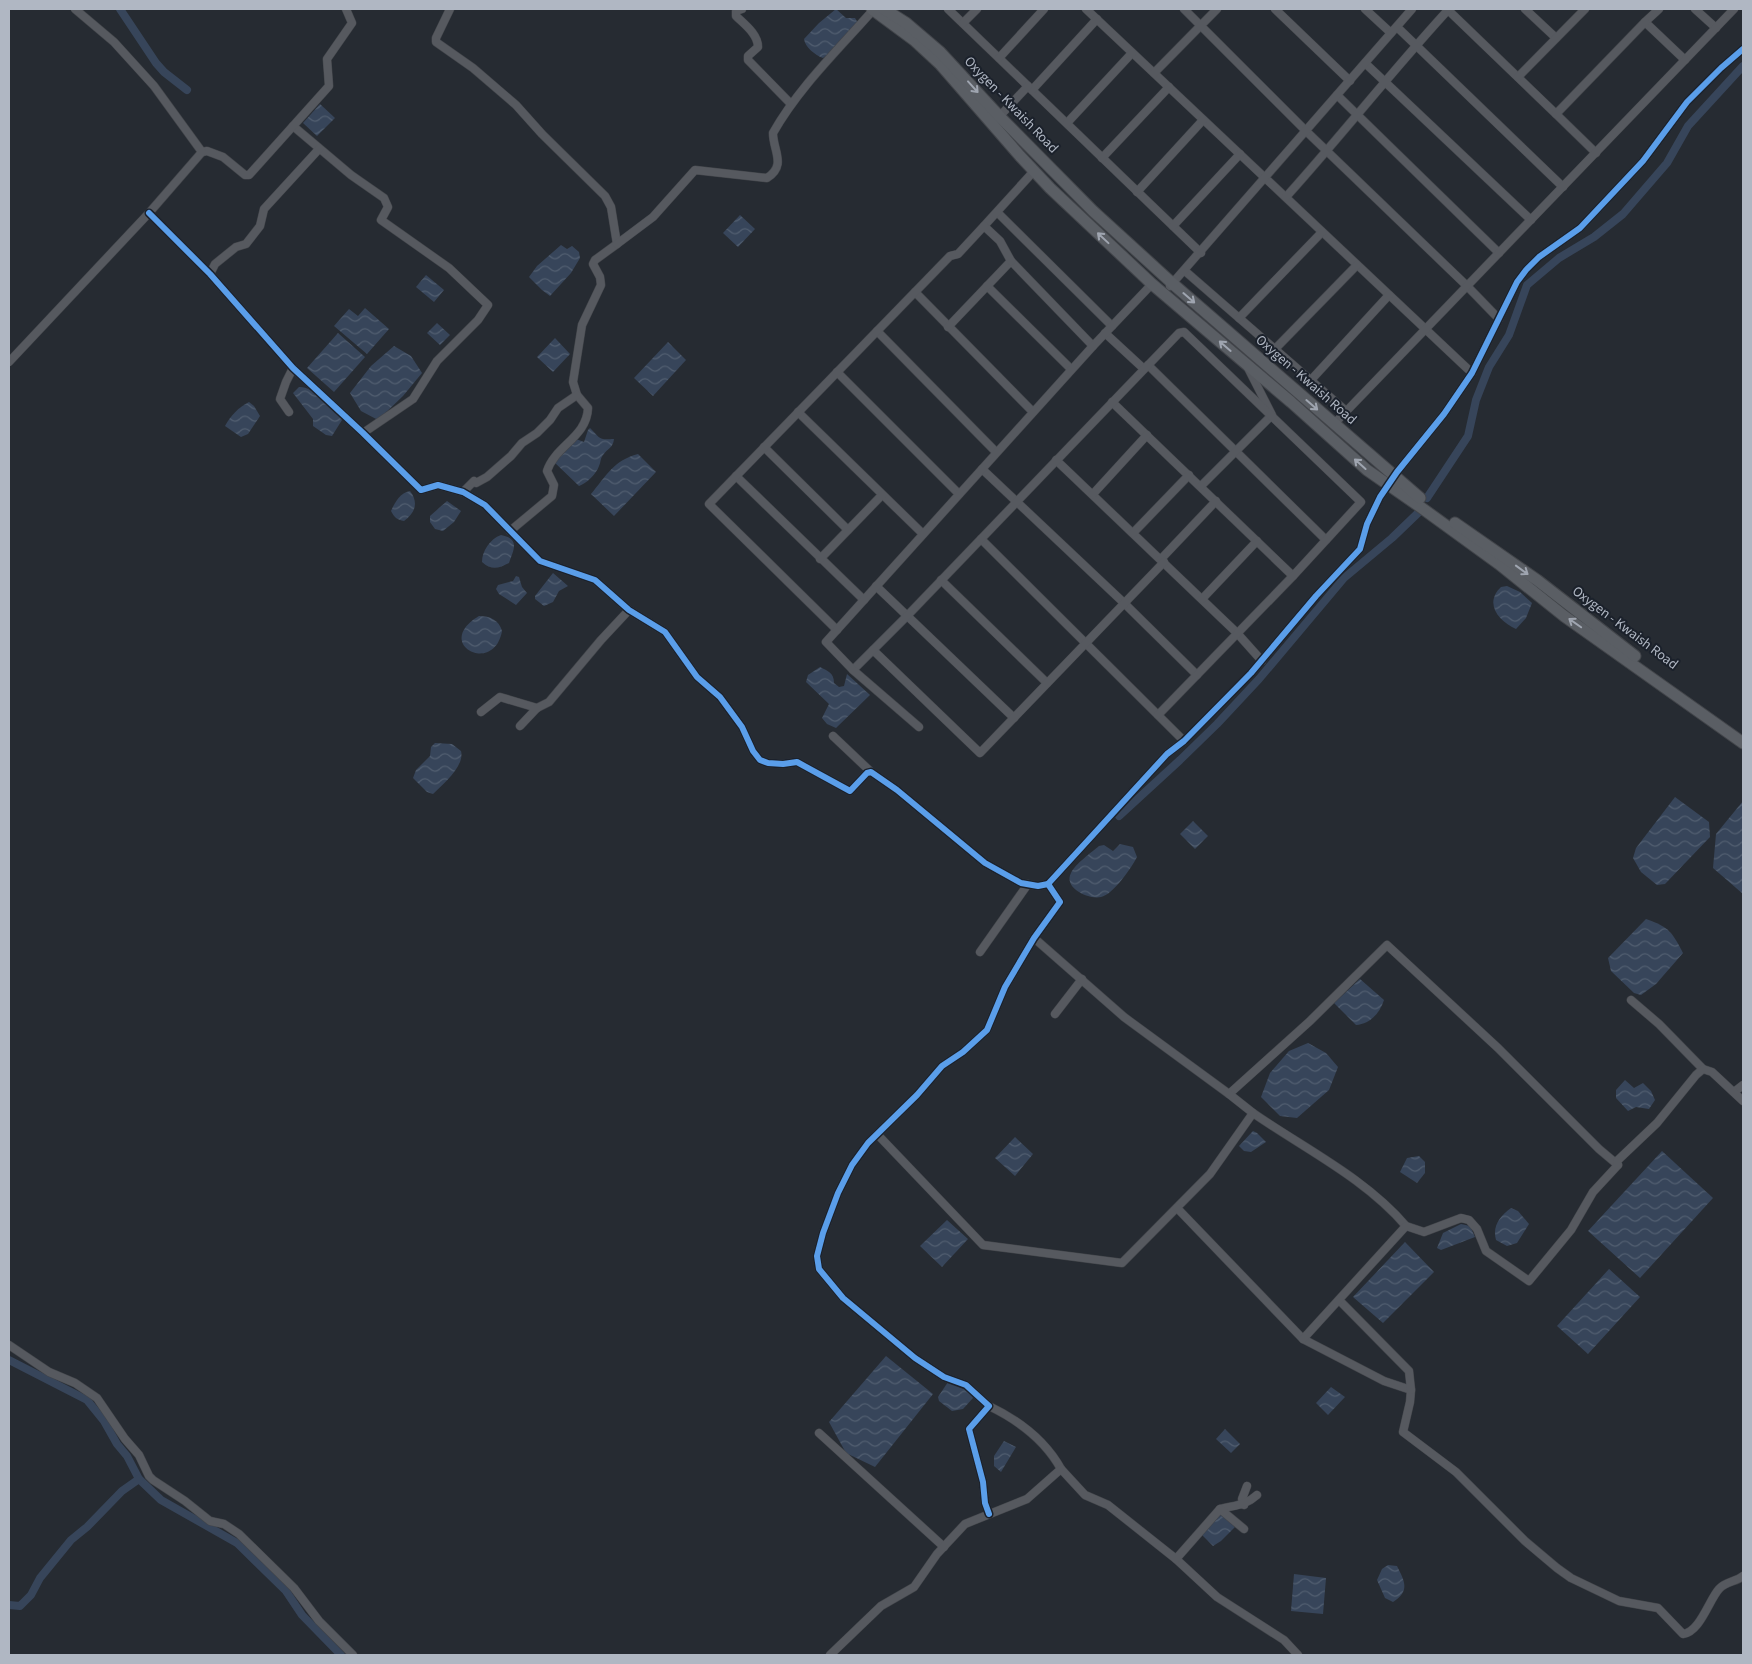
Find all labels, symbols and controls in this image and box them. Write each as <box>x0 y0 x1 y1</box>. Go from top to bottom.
street label: Oxygen - Kwaish Road <box>959 52 1063 158</box>
one-way arrow <box>967 81 979 94</box>
one-way arrow <box>1097 232 1110 244</box>
one-way arrow <box>1183 292 1196 304</box>
street label: Oxygen - Kwaish Road <box>1251 330 1361 430</box>
one-way arrow <box>1218 340 1231 351</box>
one-way arrow <box>1305 399 1318 410</box>
one-way arrow <box>1353 459 1366 470</box>
one-way arrow <box>1515 564 1528 575</box>
street label: Oxygen - Kwaish Road <box>1568 582 1682 674</box>
one-way arrow <box>1568 618 1582 628</box>

